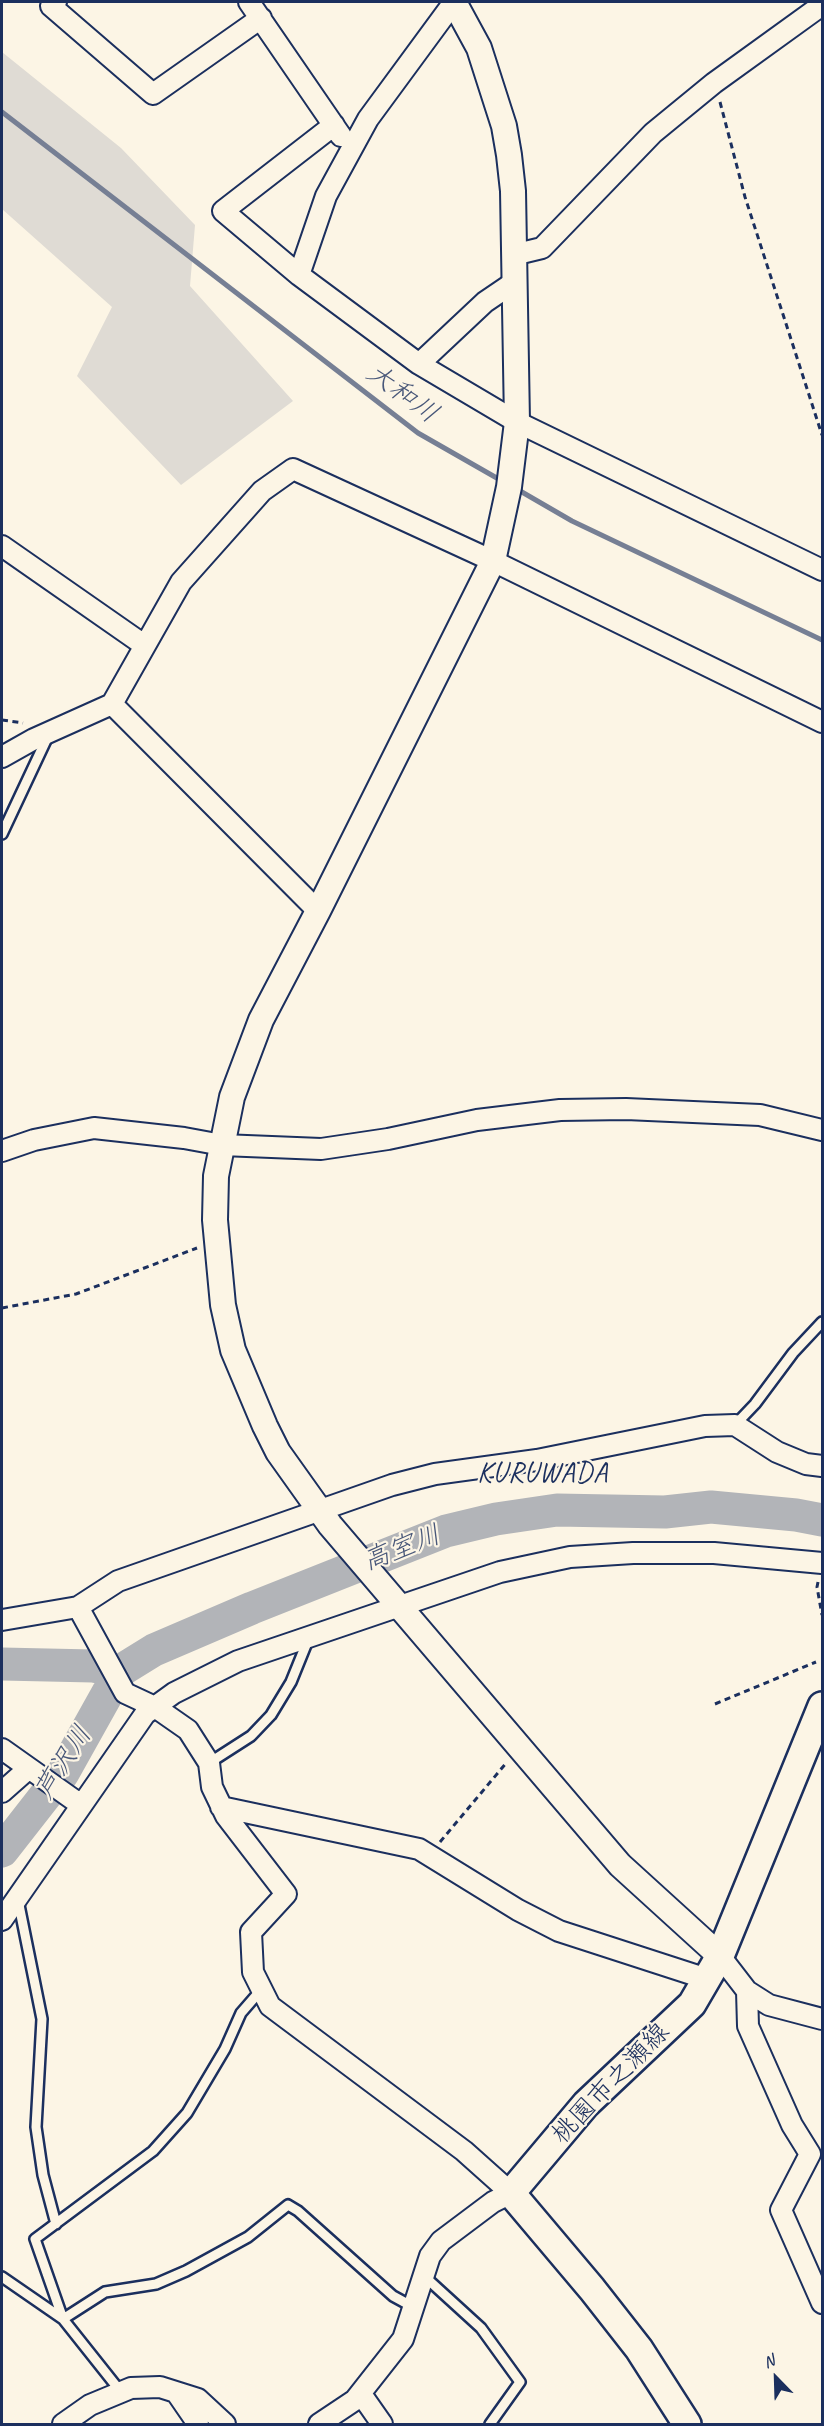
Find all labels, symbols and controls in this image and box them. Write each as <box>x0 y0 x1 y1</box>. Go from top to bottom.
water label: 大和川 <box>360 357 444 431</box>
district label: KURUWADA <box>479 1457 607 1491</box>
water label: 高室川 <box>358 1519 446 1579</box>
water label: 芦沢川 <box>28 1720 100 1806</box>
street label: 桃園市之瀬線 <box>546 2017 676 2151</box>
north arrow <box>746 2348 806 2408</box>
text: N <box>761 2350 777 2373</box>

